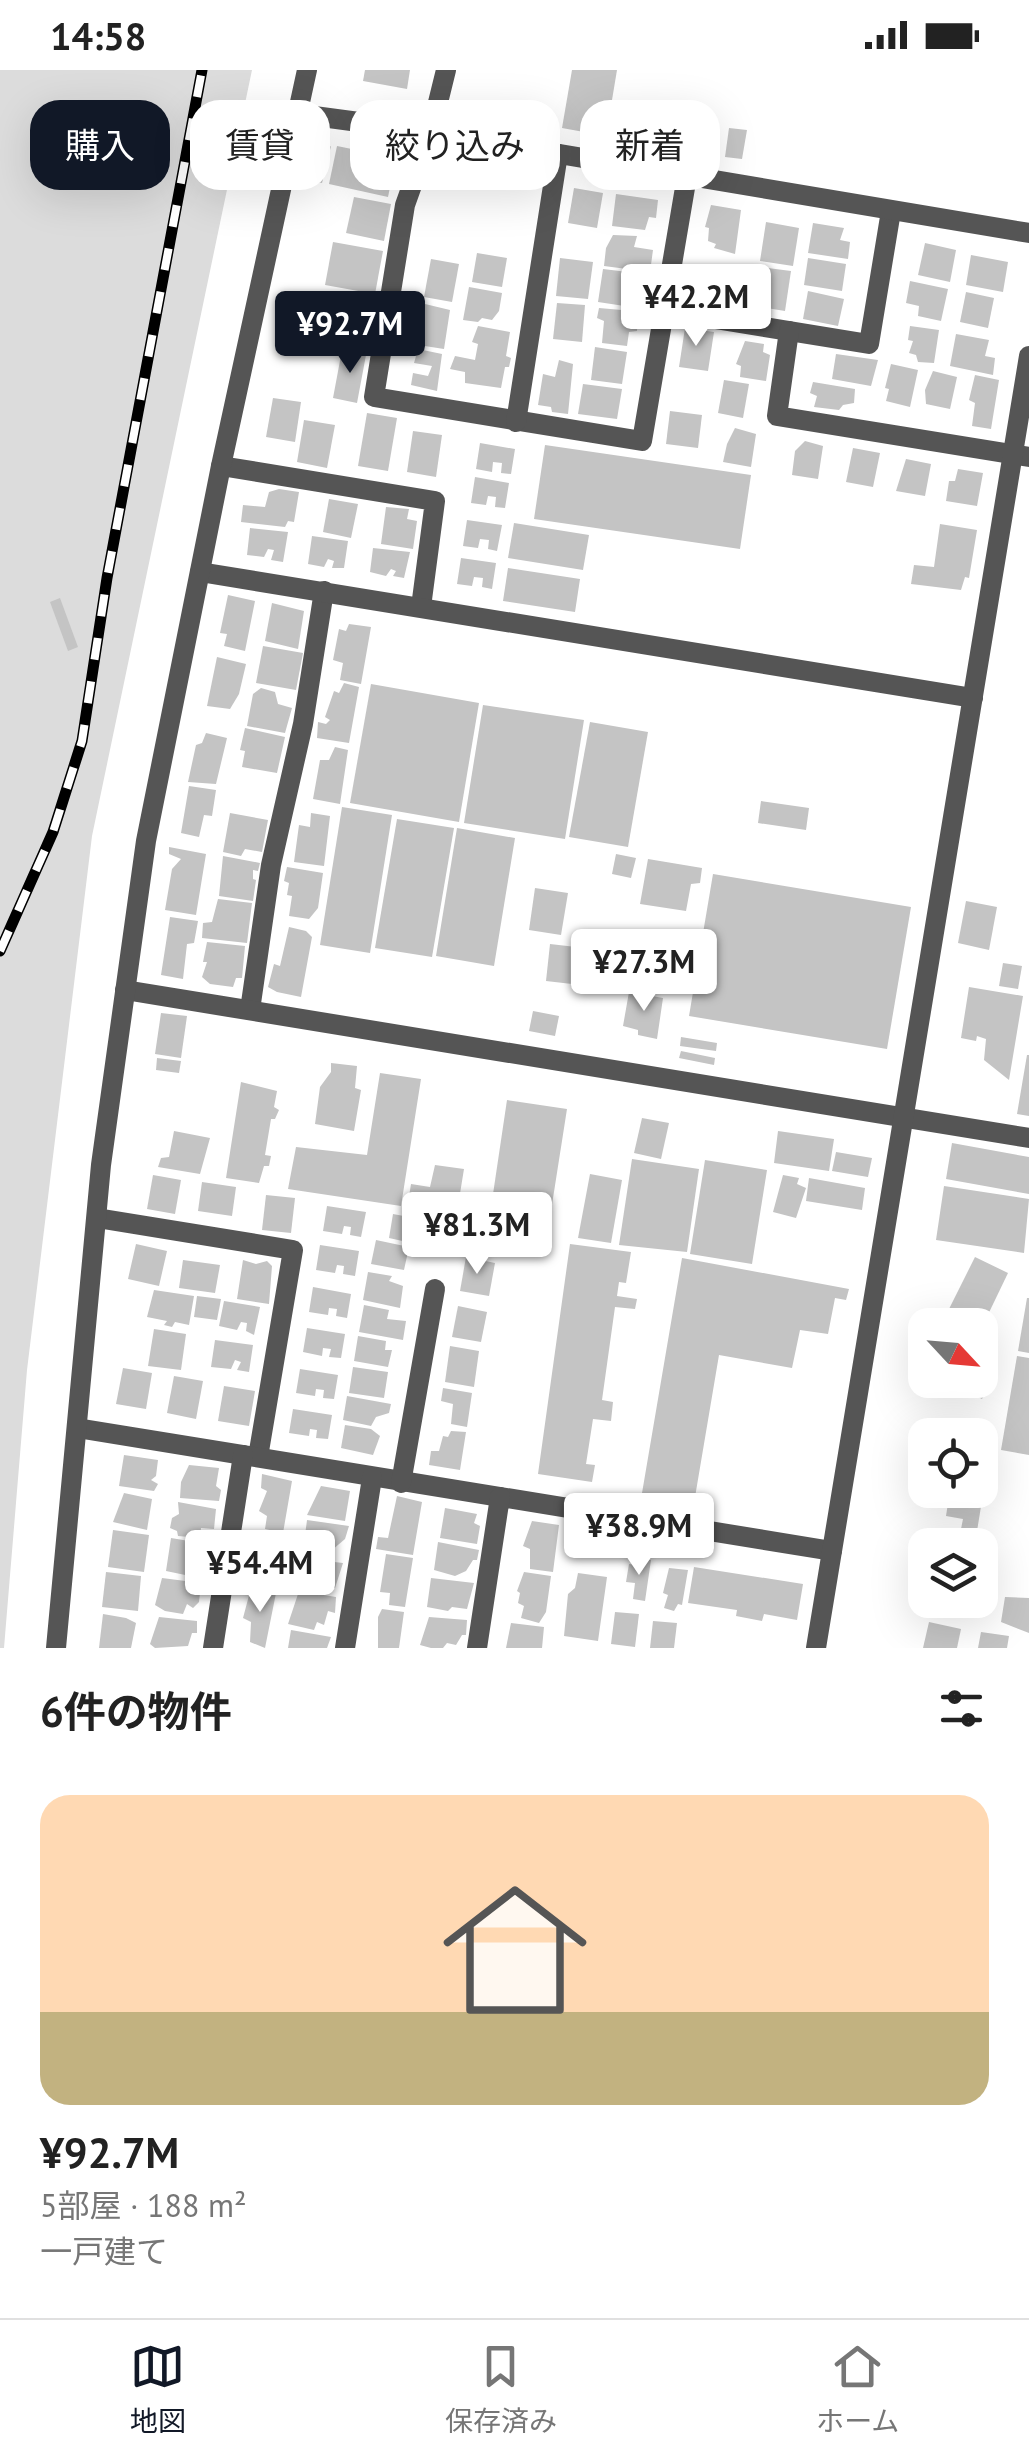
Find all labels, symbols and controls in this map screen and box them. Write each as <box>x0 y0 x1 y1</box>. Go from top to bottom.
text: 14:58 <box>50 11 146 60</box>
chip: 購入 <box>30 100 170 190</box>
chip: 賃貸 <box>190 100 330 190</box>
chip: 絞り込み <box>350 100 560 190</box>
chip: 新着 <box>580 100 720 190</box>
pin: ¥42.2M <box>615 264 777 349</box>
text: ¥42.2M <box>643 275 749 317</box>
pin: ¥92.7M <box>269 291 431 376</box>
text: ¥92.7M <box>297 302 403 344</box>
pin: ¥27.3M <box>563 929 725 1014</box>
text: ¥27.3M <box>593 940 695 982</box>
pin: ¥81.3M <box>396 1192 558 1277</box>
text: ¥81.3M <box>424 1203 530 1245</box>
north arrow <box>908 1308 998 1398</box>
map controls <box>908 1308 998 1618</box>
button: locate <box>908 1418 998 1508</box>
pin: ¥38.9M <box>558 1493 720 1578</box>
text: ¥38.9M <box>586 1504 692 1546</box>
button: layers <box>908 1528 998 1618</box>
pin: ¥54.4M <box>179 1530 341 1615</box>
text: ¥54.4M <box>207 1541 313 1583</box>
icon: filters <box>934 1681 989 1736</box>
text: 6件の物件 <box>40 1684 232 1739</box>
icon: home <box>425 1860 605 2040</box>
text: ¥92.7M <box>40 2125 179 2180</box>
text: 5部屋 · 188 m² <box>40 2184 247 2226</box>
text: 一戸建て <box>40 2230 168 2272</box>
tab: 地図 <box>130 2339 186 2439</box>
tab: 保存済み <box>445 2339 557 2439</box>
tab: ホーム <box>816 2339 899 2439</box>

